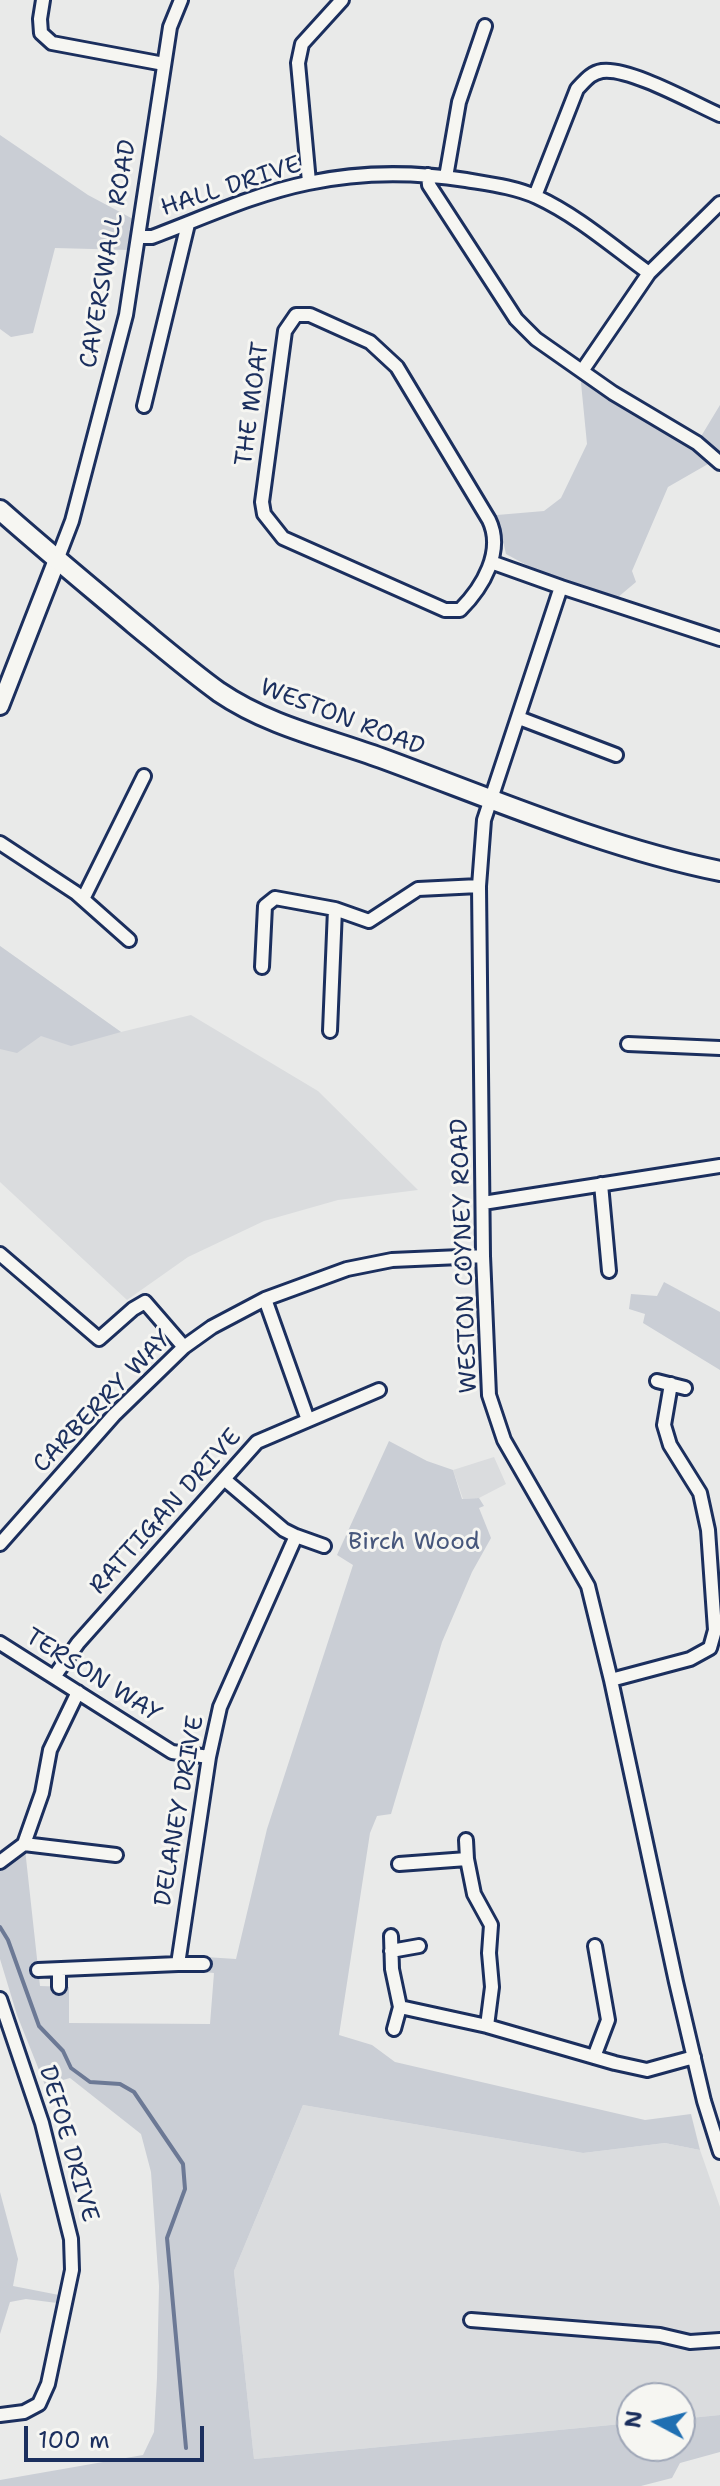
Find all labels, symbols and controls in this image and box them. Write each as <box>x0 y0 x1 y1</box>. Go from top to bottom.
street label: CAVERSWALL ROAD <box>75 137 143 371</box>
street label: HALL DRIVE <box>157 151 305 223</box>
street label: THE MOAT <box>230 340 276 468</box>
street label: WESTON ROAD <box>256 673 428 763</box>
street label: WESTON COYNEY ROAD <box>446 1118 484 1394</box>
street label: CARBERRY WAY <box>28 1325 178 1479</box>
street label: RATTIGAN DRIVE <box>84 1423 248 1601</box>
park label: Birch Wood <box>348 1529 480 1557</box>
street label: TERSON WAY <box>20 1623 166 1729</box>
street label: DELANEY DRIVE <box>149 1713 211 1909</box>
street label: DEFOE DRIVE <box>32 2063 104 2225</box>
north arrow <box>616 2382 696 2462</box>
text: N <box>618 2409 649 2430</box>
scale bar <box>28 2410 208 2460</box>
text: 100 m <box>38 2424 110 2456</box>

